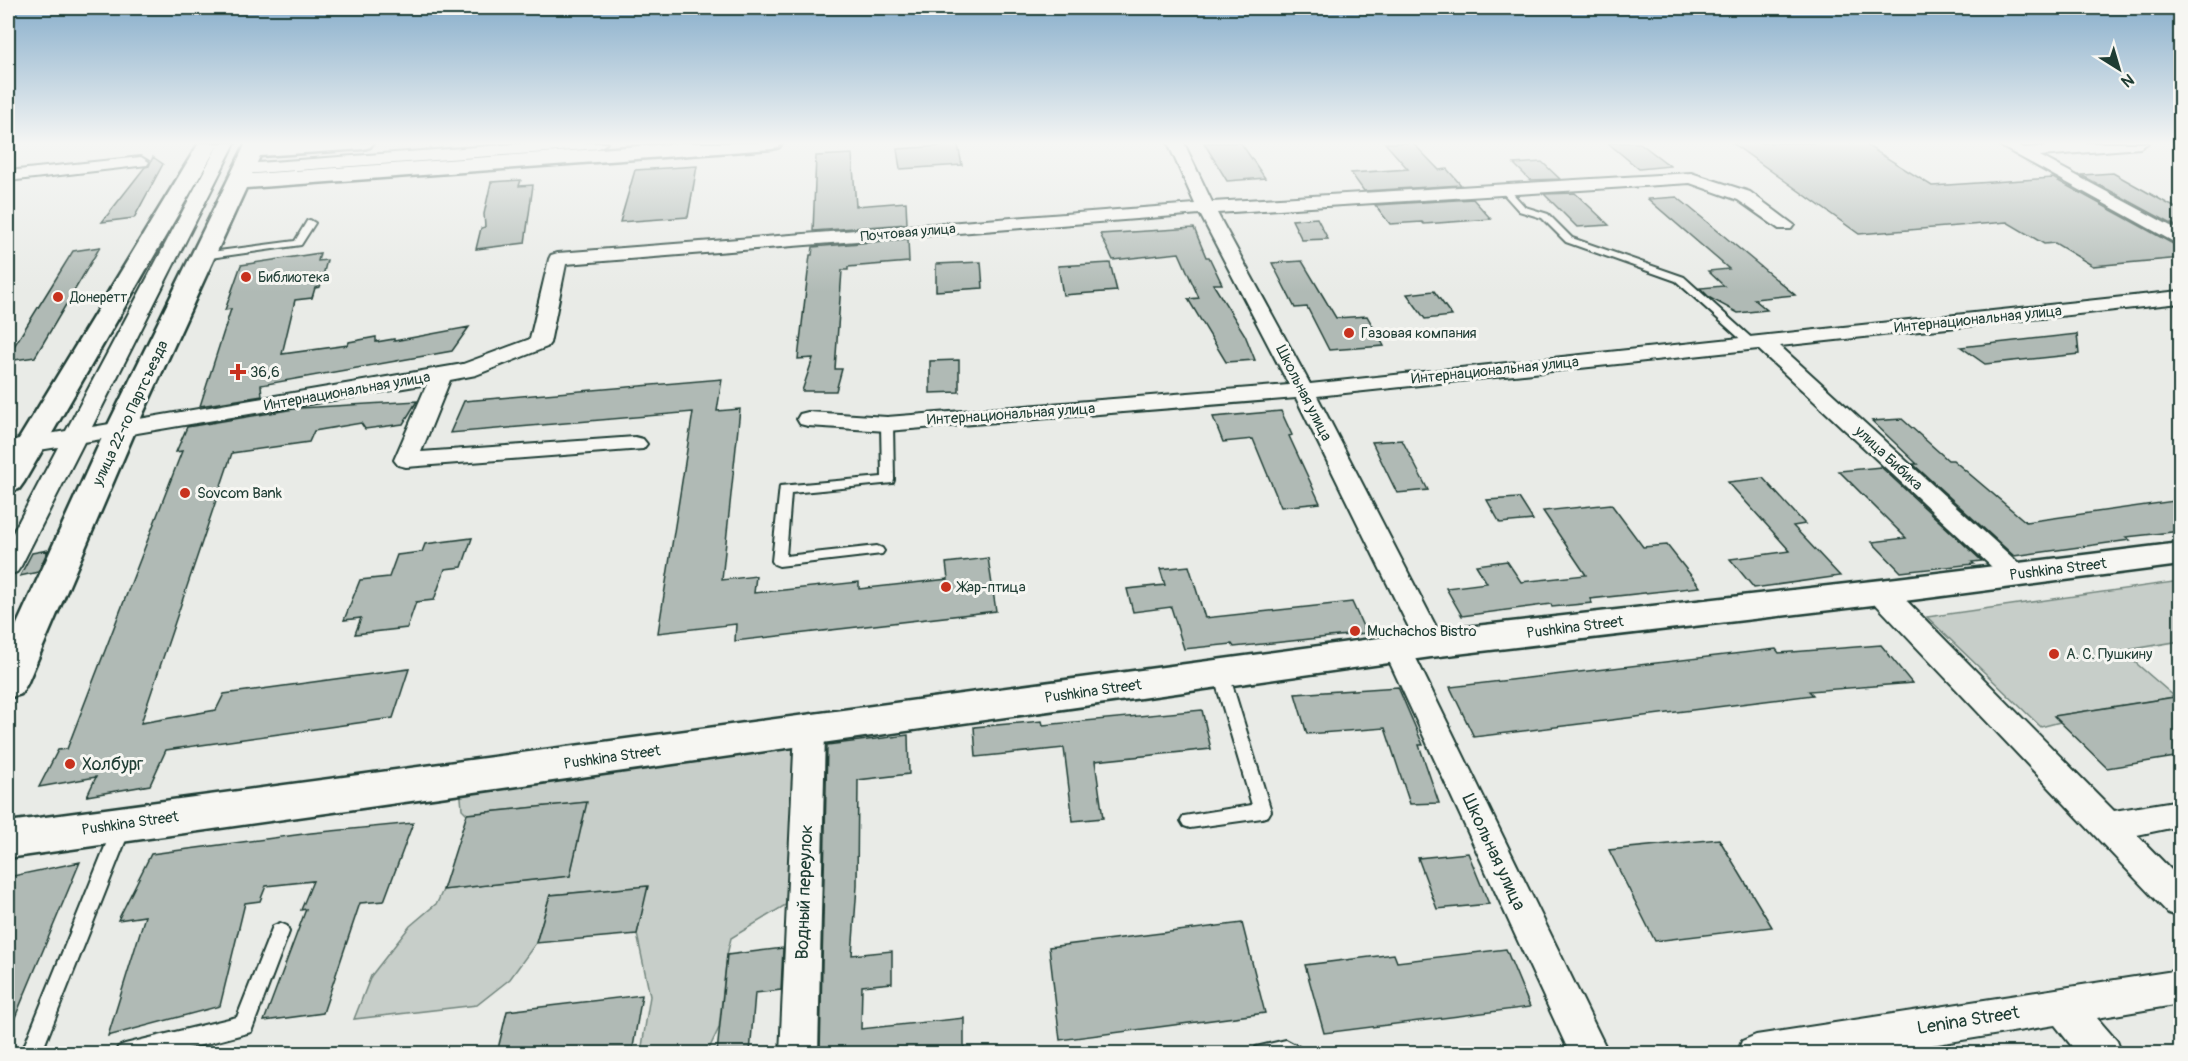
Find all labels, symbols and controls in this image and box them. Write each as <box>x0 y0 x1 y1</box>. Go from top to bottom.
north arrow <box>2089 39 2149 99</box>
text: N <box>2117 69 2138 92</box>
street label: Почтовая улица <box>860 220 956 245</box>
place label: Библиотека <box>258 269 329 286</box>
marker: Библиотека <box>239 270 253 284</box>
place label: Донеретт <box>69 289 127 306</box>
marker: Донеретт <box>51 290 65 304</box>
street label: Интернациональная улица <box>1893 301 2063 338</box>
place label: Газовая компания <box>1361 324 1477 343</box>
marker: Газовая компания <box>1342 326 1356 340</box>
street label: улица 22-го Партсъезда <box>88 337 173 490</box>
street label: Школьная улица <box>1271 342 1336 444</box>
street label: Интернациональная улица <box>1410 352 1580 389</box>
place label: 36,6 <box>250 363 280 382</box>
marker: 36,6 <box>231 365 245 379</box>
street label: Интернациональная улица <box>262 368 432 415</box>
street label: Интернациональная улица <box>926 399 1096 430</box>
street label: улица Бибика <box>1850 421 1927 495</box>
place label: Sovcom Bank <box>197 484 283 503</box>
marker: Sovcom Bank <box>178 486 192 500</box>
street label: Pushkina Street <box>2008 554 2109 585</box>
place label: Жар-птица <box>956 578 1026 597</box>
marker: Жар-птица <box>939 580 953 594</box>
street label: Pushkina Street <box>1525 612 1626 643</box>
place label: Muchachos Bistro <box>1367 622 1477 641</box>
marker: Muchachos Bistro <box>1348 624 1362 638</box>
place label: А. С. Пушкину <box>2066 645 2153 664</box>
marker: А. С. Пушкину <box>2047 647 2061 661</box>
street label: Pushkina Street <box>1043 675 1144 708</box>
street label: Pushkina Street <box>562 741 663 774</box>
place label: Холбург <box>82 753 143 776</box>
marker: Холбург <box>63 757 77 771</box>
street label: Школьная улица <box>1457 790 1531 914</box>
street label: Pushkina Street <box>80 807 181 840</box>
street label: Водный переулок <box>791 824 818 960</box>
street label: Lenina Street <box>1915 1001 2022 1040</box>

